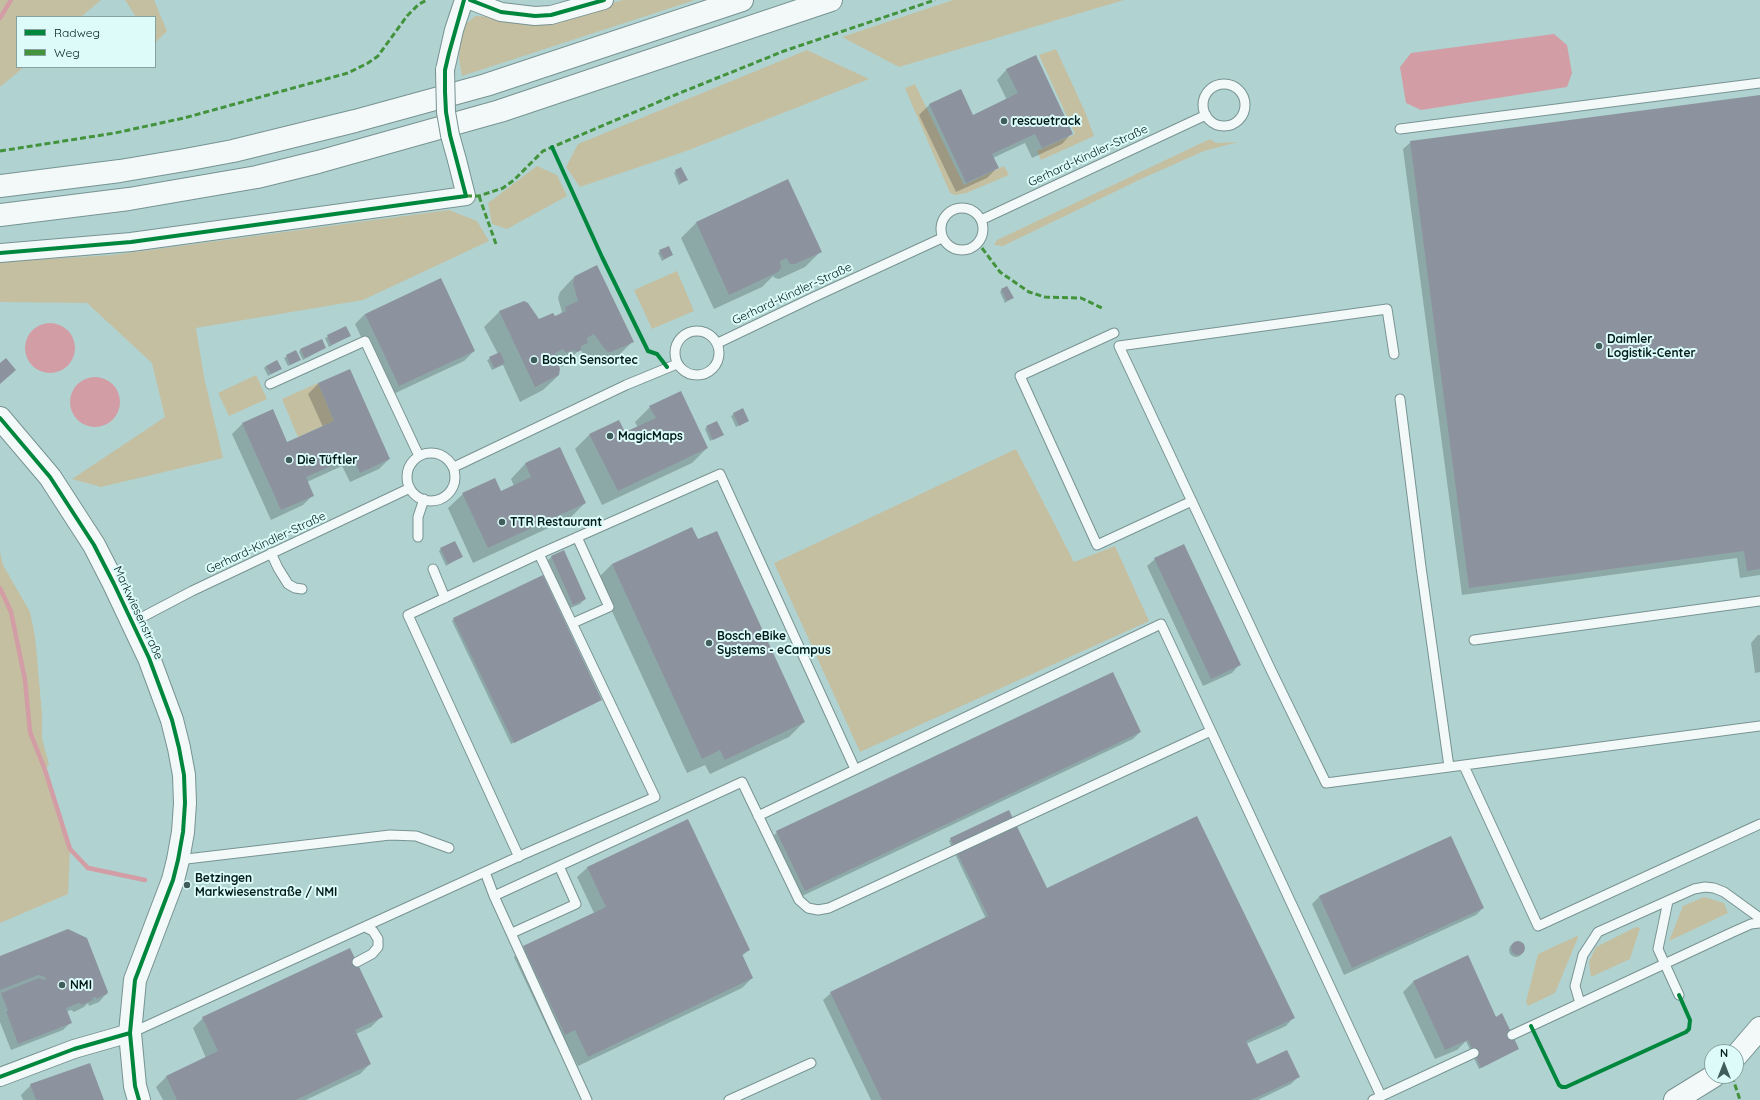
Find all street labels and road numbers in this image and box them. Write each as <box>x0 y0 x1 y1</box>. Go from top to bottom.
street label: Gerhard-Kindler-Straße <box>1026 122 1150 190</box>
street label: Gerhard-Kindler-Straße <box>730 260 854 328</box>
street label: Gerhard-Kindler-Straße <box>204 509 328 577</box>
street label: Markwiesenstraße <box>110 564 166 662</box>

